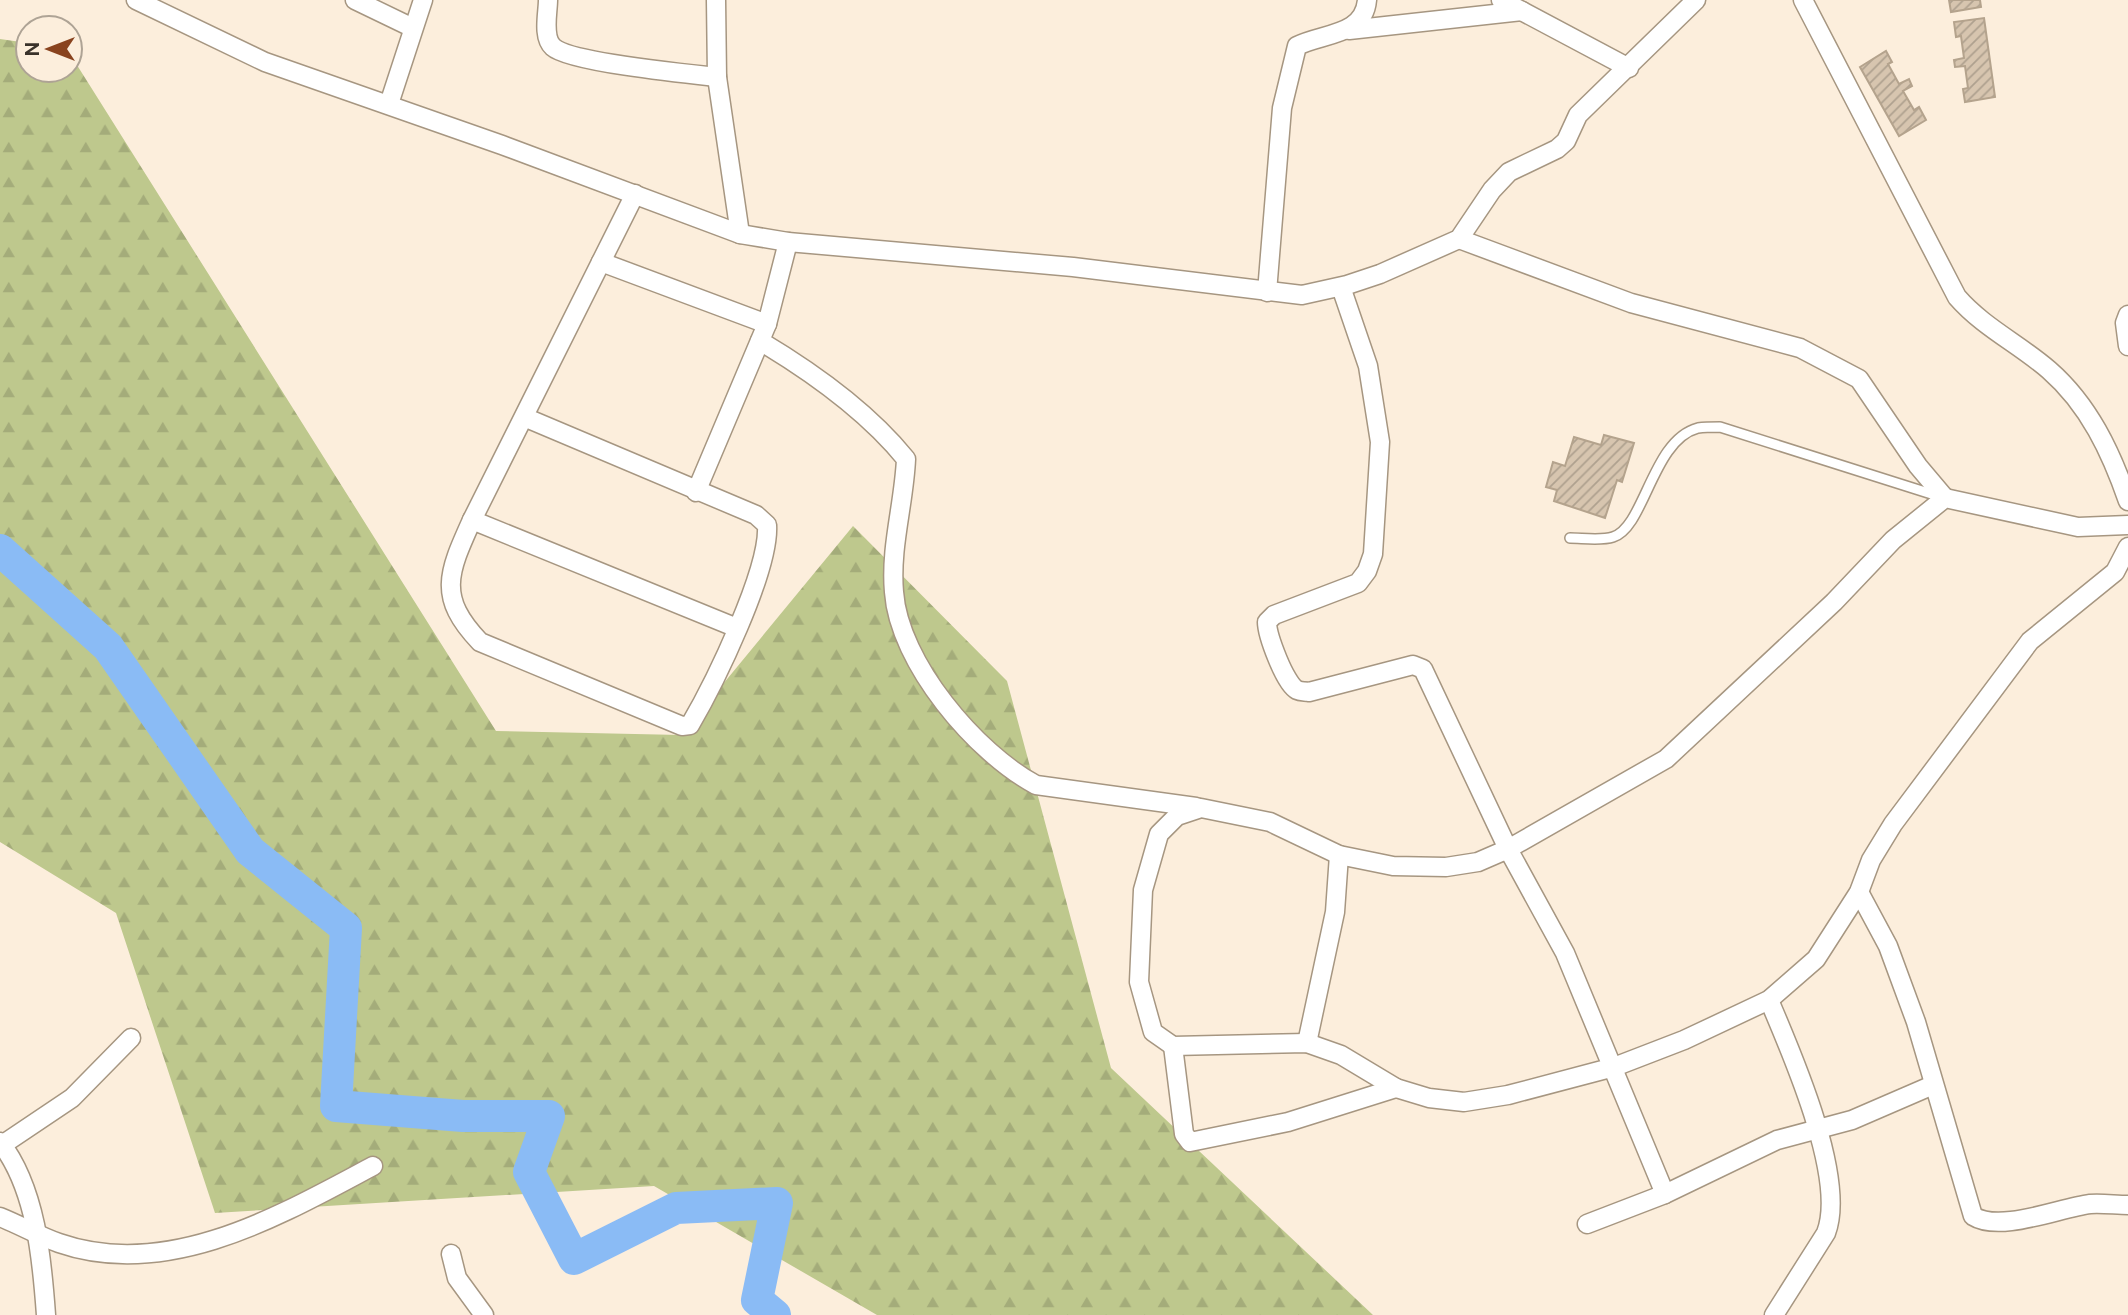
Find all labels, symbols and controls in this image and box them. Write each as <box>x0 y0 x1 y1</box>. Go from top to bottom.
north arrow <box>14 14 84 84</box>
text: N <box>21 42 43 56</box>

